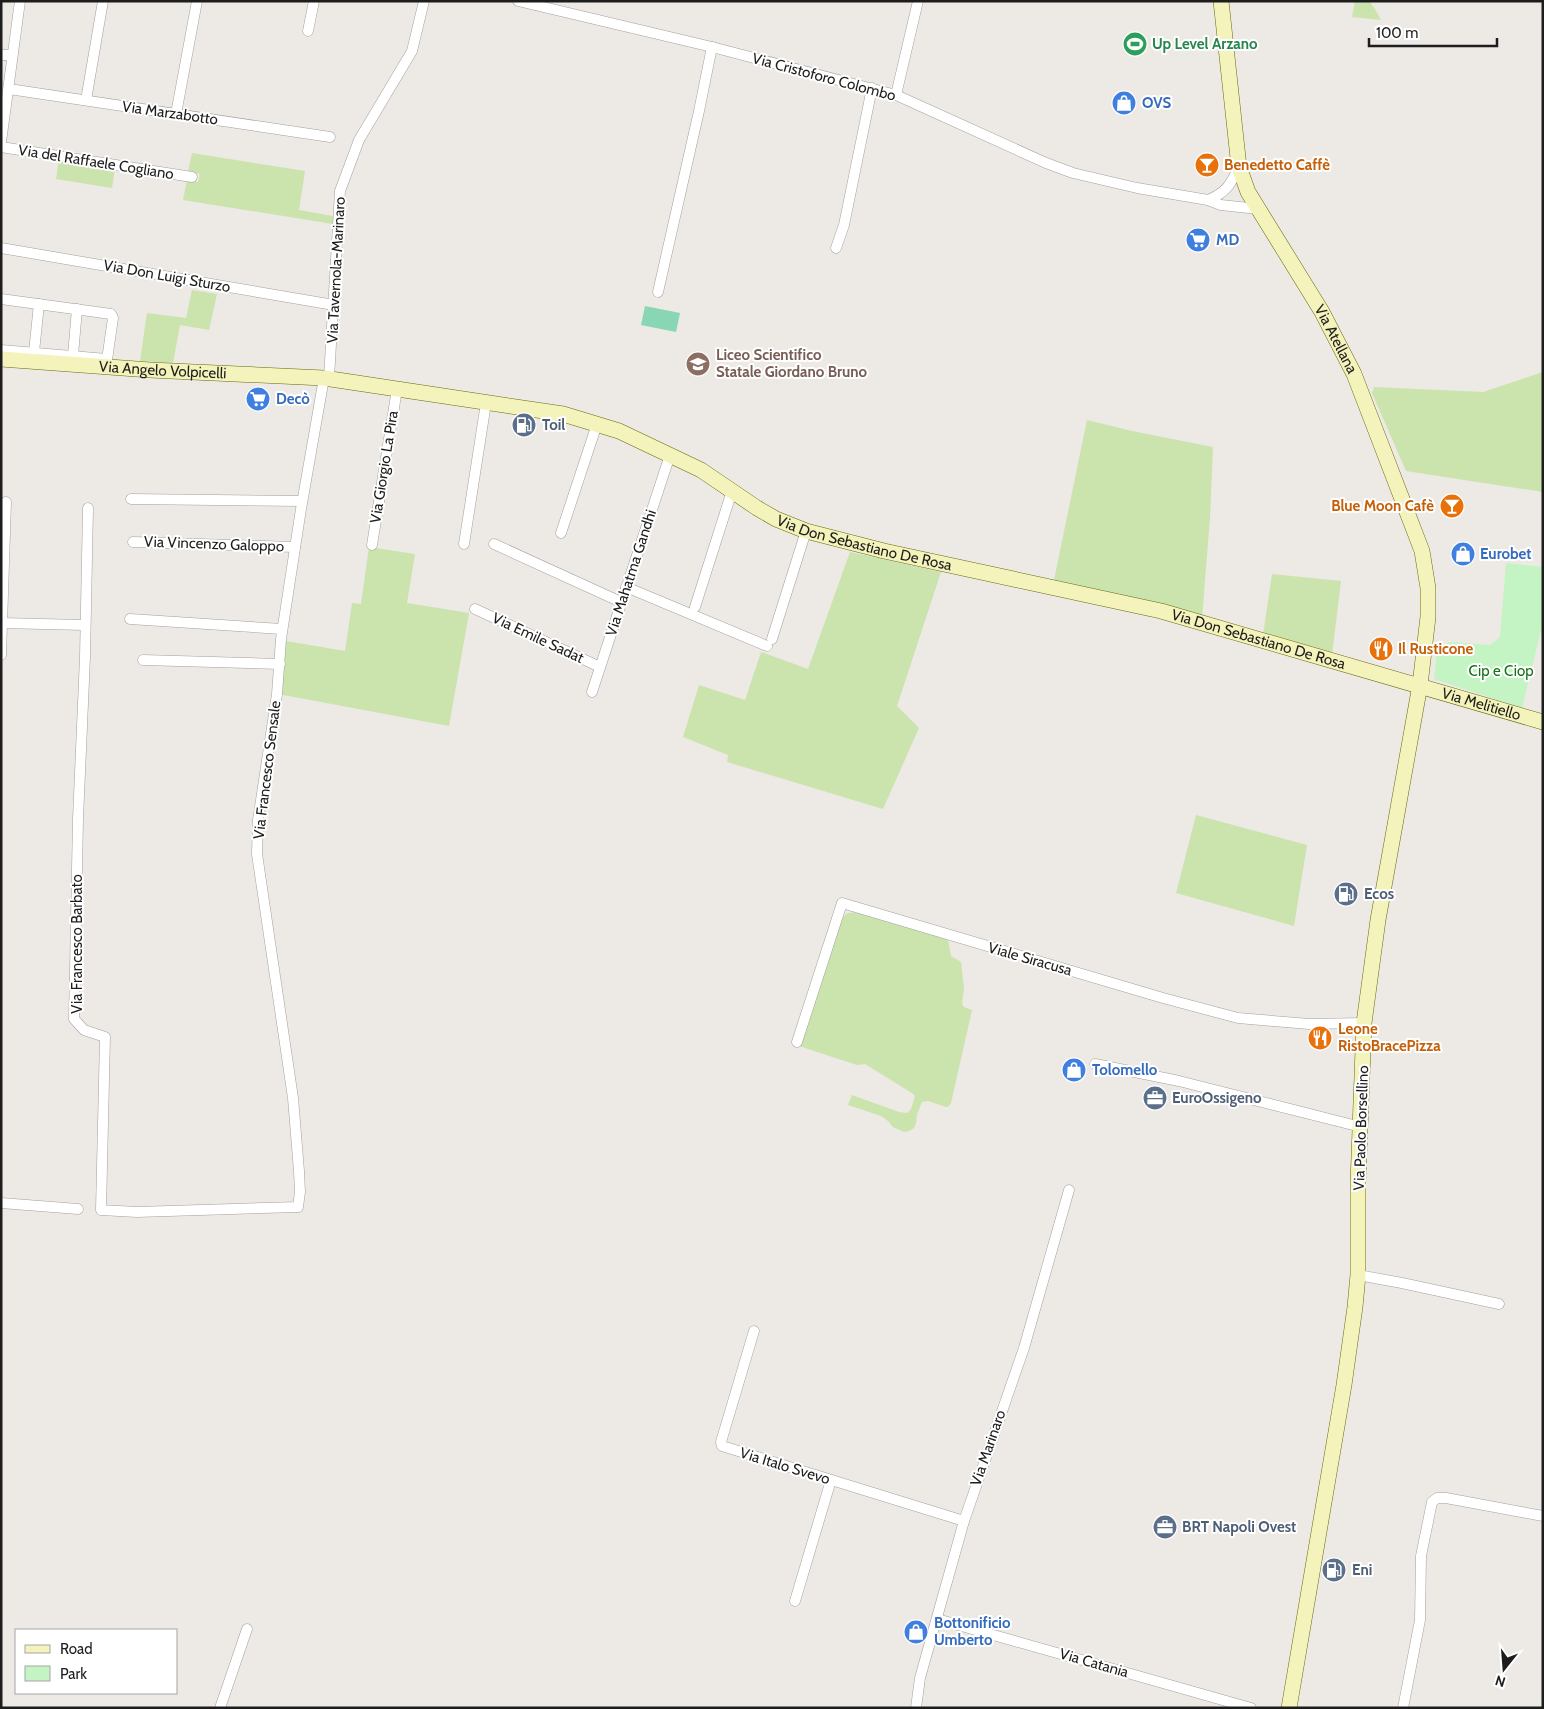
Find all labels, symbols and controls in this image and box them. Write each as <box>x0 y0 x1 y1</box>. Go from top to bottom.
scale bar <box>1369 15 1496 47</box>
text: 100 m <box>1376 24 1418 42</box>
sports icon: Up Level Arzano <box>1122 31 1148 57</box>
place label: Up Level Arzano <box>1152 35 1258 53</box>
street label: Via Cristoforo Colombo <box>750 49 898 105</box>
shop icon: OVS <box>1111 90 1137 116</box>
place label: OVS <box>1142 94 1172 112</box>
street label: Via Marzabotto <box>121 97 219 129</box>
street label: Via del Raffaele Cogliano <box>17 141 175 183</box>
bar icon: Benedetto Caffè <box>1194 152 1220 178</box>
place label: Benedetto Caffè <box>1224 156 1330 174</box>
street label: Via Tavernola-Marinaro <box>323 196 349 344</box>
supermarket icon: MD <box>1185 227 1211 253</box>
place label: MD <box>1216 231 1239 249</box>
street label: Via Don Luigi Sturzo <box>102 256 232 296</box>
street label: Via Atellana <box>1311 301 1362 377</box>
place label: Liceo Scientifico Statale Giordano Bruno <box>716 346 867 381</box>
school or university icon: Liceo Scientifico Statale Giordano Bruno <box>685 351 711 377</box>
street label: Via Angelo Volpicelli <box>98 357 227 383</box>
supermarket icon: Decò <box>245 386 271 412</box>
place label: Decò <box>276 390 310 408</box>
street label: Via Giorgio La Pira <box>366 409 402 525</box>
fuel station icon: Toil <box>511 412 537 438</box>
place label: Toil <box>542 416 565 434</box>
bar icon: Blue Moon Cafè <box>1439 493 1465 519</box>
place label: Blue Moon Cafè <box>1331 497 1434 515</box>
street label: Via Mahatma Gandhi <box>602 507 660 639</box>
street label: Via Don Sebastiano De Rosa <box>774 511 954 575</box>
street label: Via Vincenzo Galoppo <box>144 533 284 555</box>
shop icon: Eurobet <box>1450 541 1476 567</box>
place label: Eurobet <box>1480 545 1531 563</box>
street label: Via Don Sebastiano De Rosa <box>1169 606 1348 673</box>
street label: Via Emile Sadat <box>489 609 587 667</box>
restaurant icon: Il Rusticone <box>1368 636 1394 662</box>
place label: Il Rusticone <box>1398 640 1474 658</box>
park label: Cip e Ciop <box>1468 662 1534 680</box>
street label: Via Melitiello <box>1440 684 1523 724</box>
street label: Via Francesco Sensale <box>250 699 284 840</box>
street label: Via Francesco Barbato <box>68 874 86 1014</box>
fuel station icon: Ecos <box>1333 881 1359 907</box>
place label: Ecos <box>1364 885 1394 903</box>
street label: Viale Siracusa <box>986 938 1075 980</box>
place label: Leone RistoBracePizza <box>1338 1020 1441 1055</box>
restaurant icon: Leone RistoBracePizza <box>1307 1025 1333 1051</box>
shop icon: Tolomello <box>1061 1057 1087 1083</box>
place label: Tolomello <box>1092 1061 1158 1079</box>
street label: Via Paolo Borsellino <box>1350 1065 1372 1191</box>
office icon: EuroOssigeno <box>1142 1085 1168 1111</box>
place label: EuroOssigeno <box>1172 1089 1262 1107</box>
street label: Via Marinaro <box>967 1408 1009 1488</box>
street label: Via Italo Svevo <box>738 1444 832 1488</box>
office icon: BRT Napoli Ovest <box>1152 1514 1178 1540</box>
place label: BRT Napoli Ovest <box>1182 1518 1296 1536</box>
fuel station icon: Eni <box>1321 1557 1347 1583</box>
place label: Eni <box>1352 1561 1372 1579</box>
place label: Bottonificio Umberto <box>934 1614 1011 1649</box>
shop icon: Bottonificio Umberto <box>903 1619 929 1645</box>
legend <box>15 1629 178 1694</box>
text: Road <box>60 1640 93 1658</box>
north arrow <box>1479 1644 1529 1694</box>
street label: Via Catania <box>1057 1645 1131 1682</box>
text: Park <box>60 1665 87 1683</box>
text: N <box>1493 1671 1508 1691</box>

